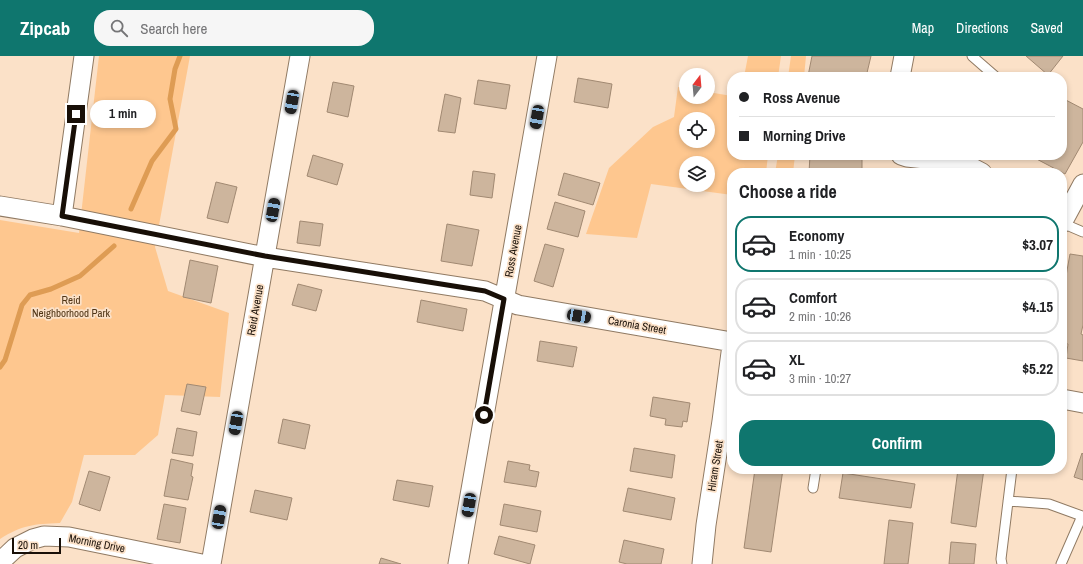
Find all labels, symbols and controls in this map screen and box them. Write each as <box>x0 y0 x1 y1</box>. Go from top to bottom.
search box <box>94 10 374 46</box>
text: Zipcab <box>20 15 70 41</box>
icon: search <box>108 17 130 39</box>
text: Search here <box>140 18 207 39</box>
text: Map <box>912 19 934 37</box>
text: Directions <box>956 19 1008 37</box>
text: Saved <box>1030 19 1063 37</box>
north arrow <box>679 68 715 104</box>
map controls <box>679 68 715 192</box>
text: Ross Avenue <box>763 87 840 108</box>
car <box>284 89 300 115</box>
callout: 1 min <box>90 100 156 128</box>
car <box>529 104 545 130</box>
route end <box>67 105 85 123</box>
text: 1 min <box>109 105 137 122</box>
button: locate <box>679 112 715 148</box>
text: Morning Drive <box>763 125 846 146</box>
button: layers <box>679 156 715 192</box>
text: Choose a ride <box>739 179 837 204</box>
car <box>265 197 281 223</box>
street label: Ross Avenue <box>502 224 524 278</box>
text: Economy <box>789 225 844 246</box>
icon: car <box>741 226 777 262</box>
text: $3.07 <box>1022 234 1053 255</box>
text: 1 min · 10:25 <box>789 246 851 263</box>
street label: Reid Avenue <box>244 283 266 337</box>
text: Comfort <box>789 287 837 308</box>
icon: car <box>741 288 777 324</box>
park label: Reid Neighborhood Park <box>32 293 111 320</box>
text: $4.15 <box>1022 296 1053 317</box>
car <box>566 308 592 324</box>
text: 2 min · 10:26 <box>789 308 851 325</box>
street label: Caronia Street <box>607 313 668 337</box>
text: XL <box>789 349 805 370</box>
icon: car <box>741 350 777 386</box>
text: $5.22 <box>1022 358 1053 379</box>
text: 3 min · 10:27 <box>789 370 851 387</box>
route start <box>475 406 493 424</box>
car <box>228 410 244 436</box>
button: Confirm <box>739 420 1055 466</box>
street label: Hiram Street <box>704 439 726 492</box>
car <box>461 492 477 518</box>
car <box>211 504 227 530</box>
street label: Morning Drive <box>68 531 126 555</box>
scale bar <box>12 536 61 555</box>
text: 20 m <box>18 538 38 552</box>

